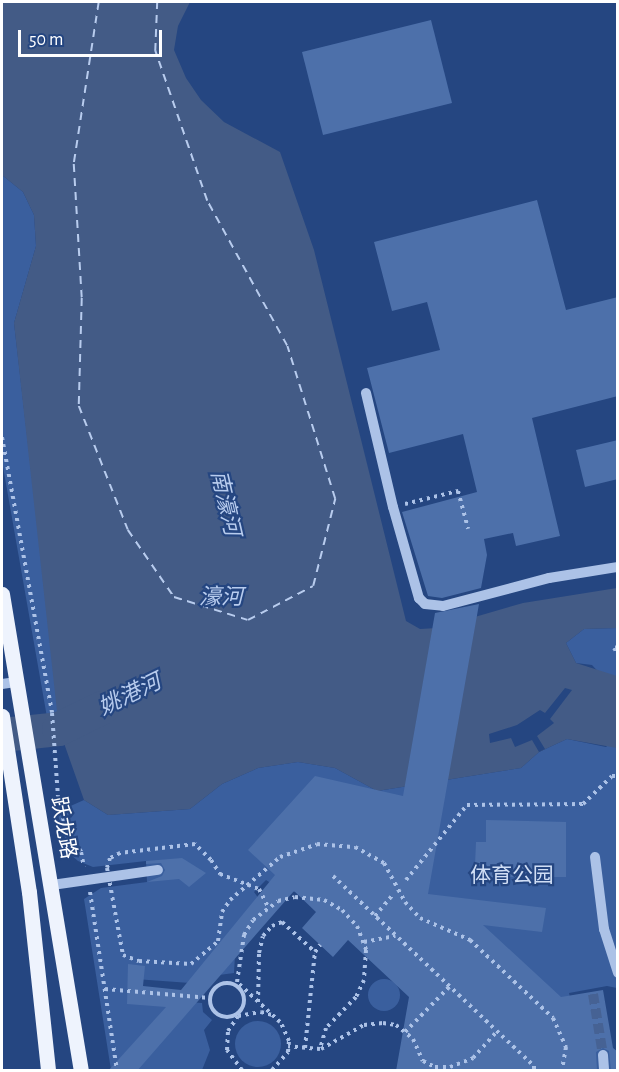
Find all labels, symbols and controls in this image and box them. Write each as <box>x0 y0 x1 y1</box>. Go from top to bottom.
scale bar <box>21 18 165 56</box>
text: 50 m <box>29 31 63 49</box>
water label: 南濠河 <box>205 468 245 538</box>
water label: 濠河 <box>199 585 243 611</box>
water label: 姚港河 <box>95 669 165 721</box>
street label: 跃龙路 <box>45 795 81 861</box>
park label: 体育公园 <box>470 863 554 889</box>

